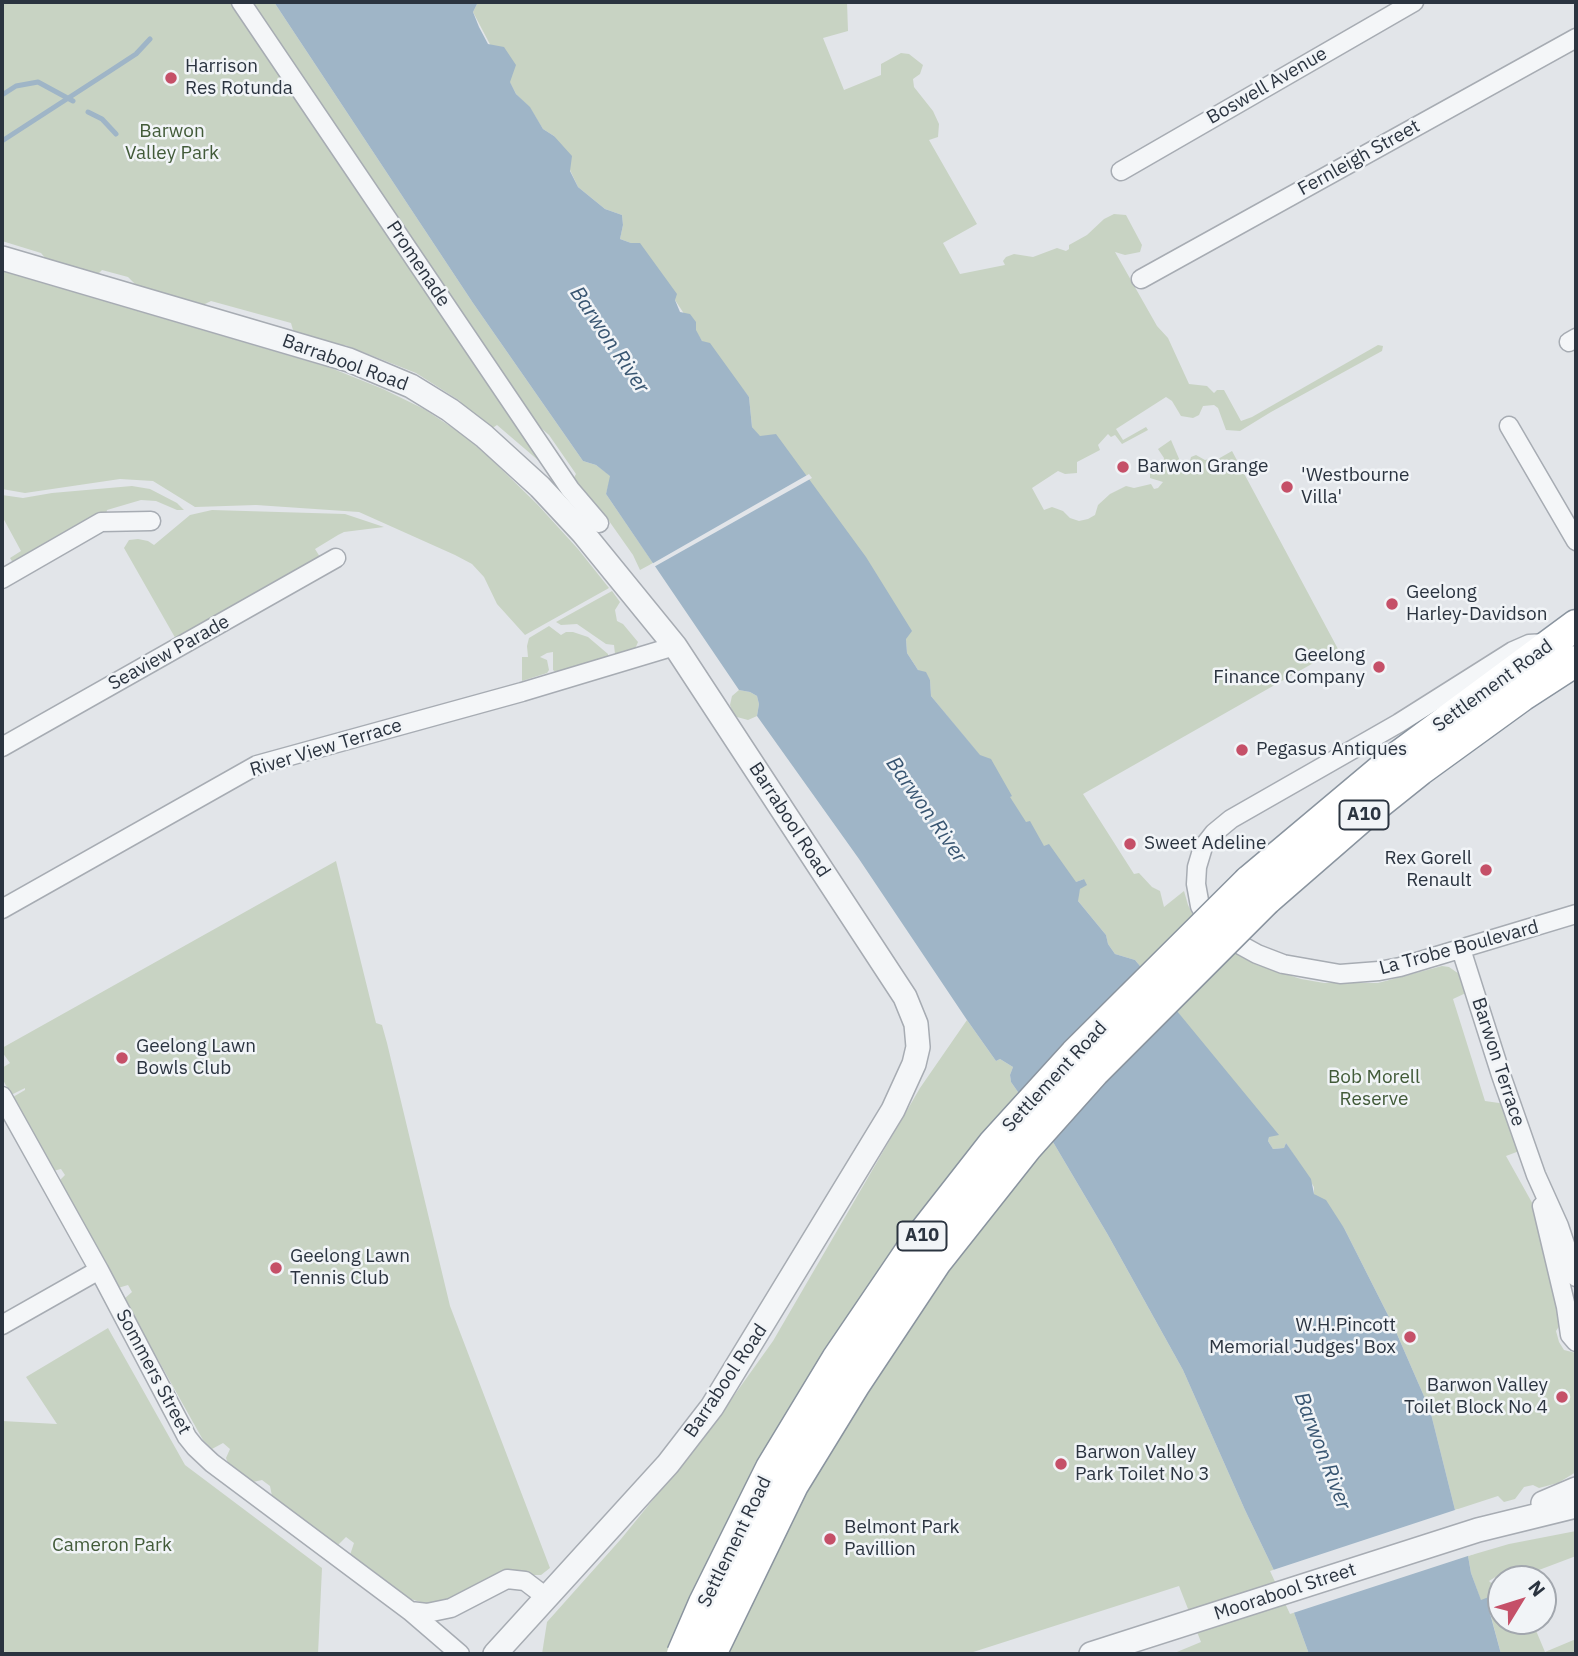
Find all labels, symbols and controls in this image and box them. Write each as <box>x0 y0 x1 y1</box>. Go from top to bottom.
street label: Boswell Avenue <box>1203 42 1331 130</box>
place label: Harrison Res Rotunda <box>185 56 293 100</box>
marker: Harrison Res Rotunda <box>163 70 179 86</box>
street label: Fernleigh Street <box>1294 115 1424 201</box>
park label: Barwon Valley Park <box>125 121 219 165</box>
street label: Promenade <box>381 217 455 311</box>
water label: Barwon River <box>564 282 654 398</box>
street label: Barrabool Road <box>279 330 411 396</box>
place label: Barwon Grange <box>1137 456 1268 478</box>
marker: Barwon Grange <box>1115 459 1131 475</box>
place label: 'Westbourne Villa' <box>1301 465 1409 509</box>
marker: 'Westbourne Villa' <box>1279 479 1295 495</box>
place label: Geelong Harley-Davidson <box>1406 582 1547 626</box>
marker: Geelong Harley-Davidson <box>1384 596 1400 612</box>
street label: Seaview Parade <box>104 610 234 696</box>
street label: Settlement Road <box>1429 635 1557 737</box>
place label: Geelong Finance Company <box>1213 645 1365 689</box>
marker: Geelong Finance Company <box>1371 659 1387 675</box>
street label: River View Terrace <box>247 714 405 782</box>
place label: Pegasus Antiques <box>1256 739 1407 761</box>
marker: Pegasus Antiques <box>1234 742 1250 758</box>
water label: Barwon River <box>880 752 972 868</box>
street label: Barrabool Road <box>743 758 835 882</box>
road number: A10 <box>1340 800 1388 830</box>
place label: Sweet Adeline <box>1144 833 1266 855</box>
marker: Sweet Adeline <box>1122 836 1138 852</box>
place label: Rex Gorell Renault <box>1384 848 1472 892</box>
marker: Rex Gorell Renault <box>1478 862 1494 878</box>
street label: La Trobe Boulevard <box>1377 916 1541 980</box>
street label: Barwon Terrace <box>1466 995 1530 1129</box>
street label: Settlement Road <box>998 1017 1112 1137</box>
place label: Geelong Lawn Bowls Club <box>136 1036 256 1080</box>
marker: Geelong Lawn Bowls Club <box>114 1050 130 1066</box>
park label: Bob Morell Reserve <box>1328 1067 1420 1111</box>
road number: A10 <box>898 1222 946 1251</box>
place label: Geelong Lawn Tennis Club <box>290 1246 410 1290</box>
marker: Geelong Lawn Tennis Club <box>268 1260 284 1276</box>
street label: Sommers Street <box>111 1306 195 1438</box>
place label: W.H.Pincott Memorial Judges' Box <box>1209 1315 1396 1359</box>
street label: Barrabool Road <box>680 1320 772 1442</box>
marker: W.H.Pincott Memorial Judges' Box <box>1402 1329 1418 1345</box>
place label: Barwon Valley Toilet Block No 4 <box>1404 1375 1548 1419</box>
water label: Barwon River <box>1288 1389 1356 1513</box>
marker: Barwon Valley Toilet Block No 4 <box>1554 1389 1570 1405</box>
place label: Barwon Valley Park Toilet No 3 <box>1075 1442 1210 1486</box>
marker: Barwon Valley Park Toilet No 3 <box>1053 1456 1069 1472</box>
street label: Settlement Road <box>693 1473 777 1611</box>
place label: Belmont Park Pavillion <box>844 1517 960 1561</box>
marker: Belmont Park Pavillion <box>822 1531 838 1547</box>
park label: Cameron Park <box>52 1535 172 1557</box>
street label: Moorabool Street <box>1211 1558 1359 1626</box>
north arrow <box>1487 1565 1557 1635</box>
text: N <box>1523 1575 1551 1601</box>

